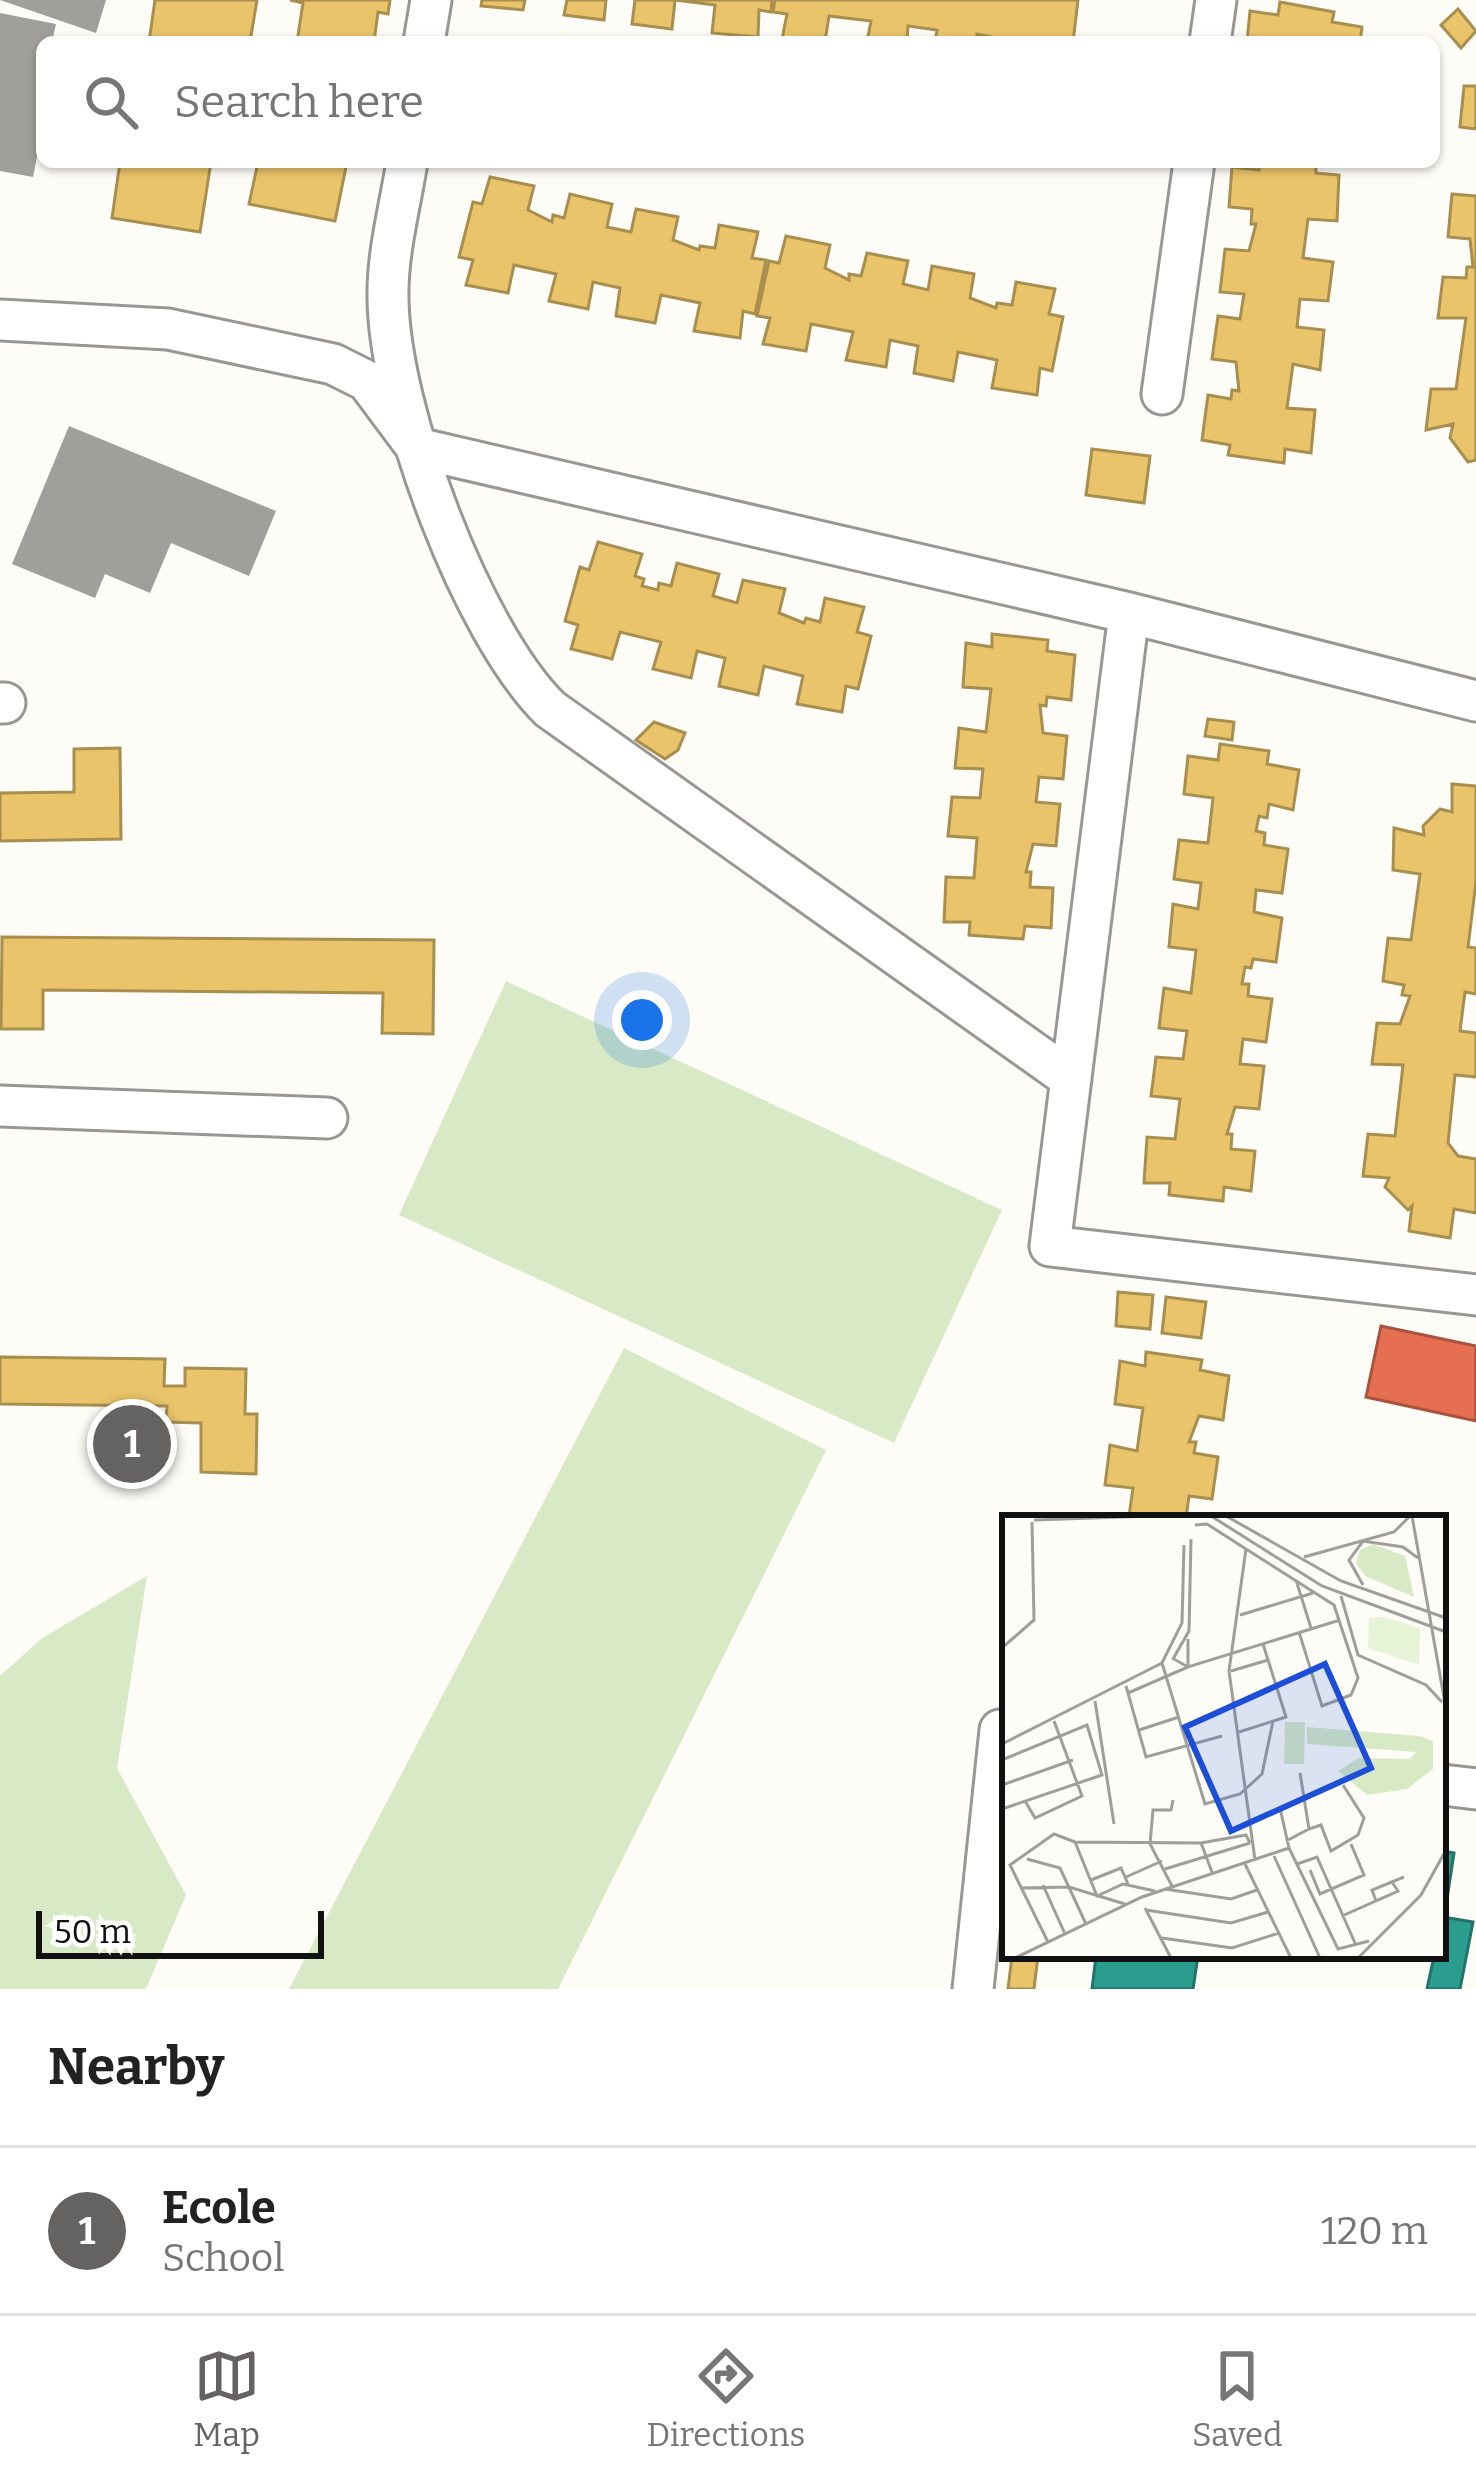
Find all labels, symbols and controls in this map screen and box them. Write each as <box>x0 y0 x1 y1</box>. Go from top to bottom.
search box <box>36 36 1440 168</box>
icon: search <box>78 69 144 135</box>
text: Search here <box>174 75 424 129</box>
your location <box>612 990 672 1050</box>
pin: 1 <box>93 1399 171 1489</box>
inset map <box>1002 1515 1446 1959</box>
scale bar <box>36 1905 324 1958</box>
text: 50 m <box>54 1912 131 1952</box>
text: Nearby <box>48 2036 224 2098</box>
text: Ecole <box>162 2181 276 2235</box>
text: 1 <box>79 2208 95 2254</box>
text: 120 m <box>1321 2208 1428 2254</box>
text: School <box>162 2235 285 2281</box>
tab: Map <box>193 2343 260 2455</box>
tab: Directions <box>647 2343 805 2455</box>
tab: Saved <box>1192 2343 1283 2455</box>

